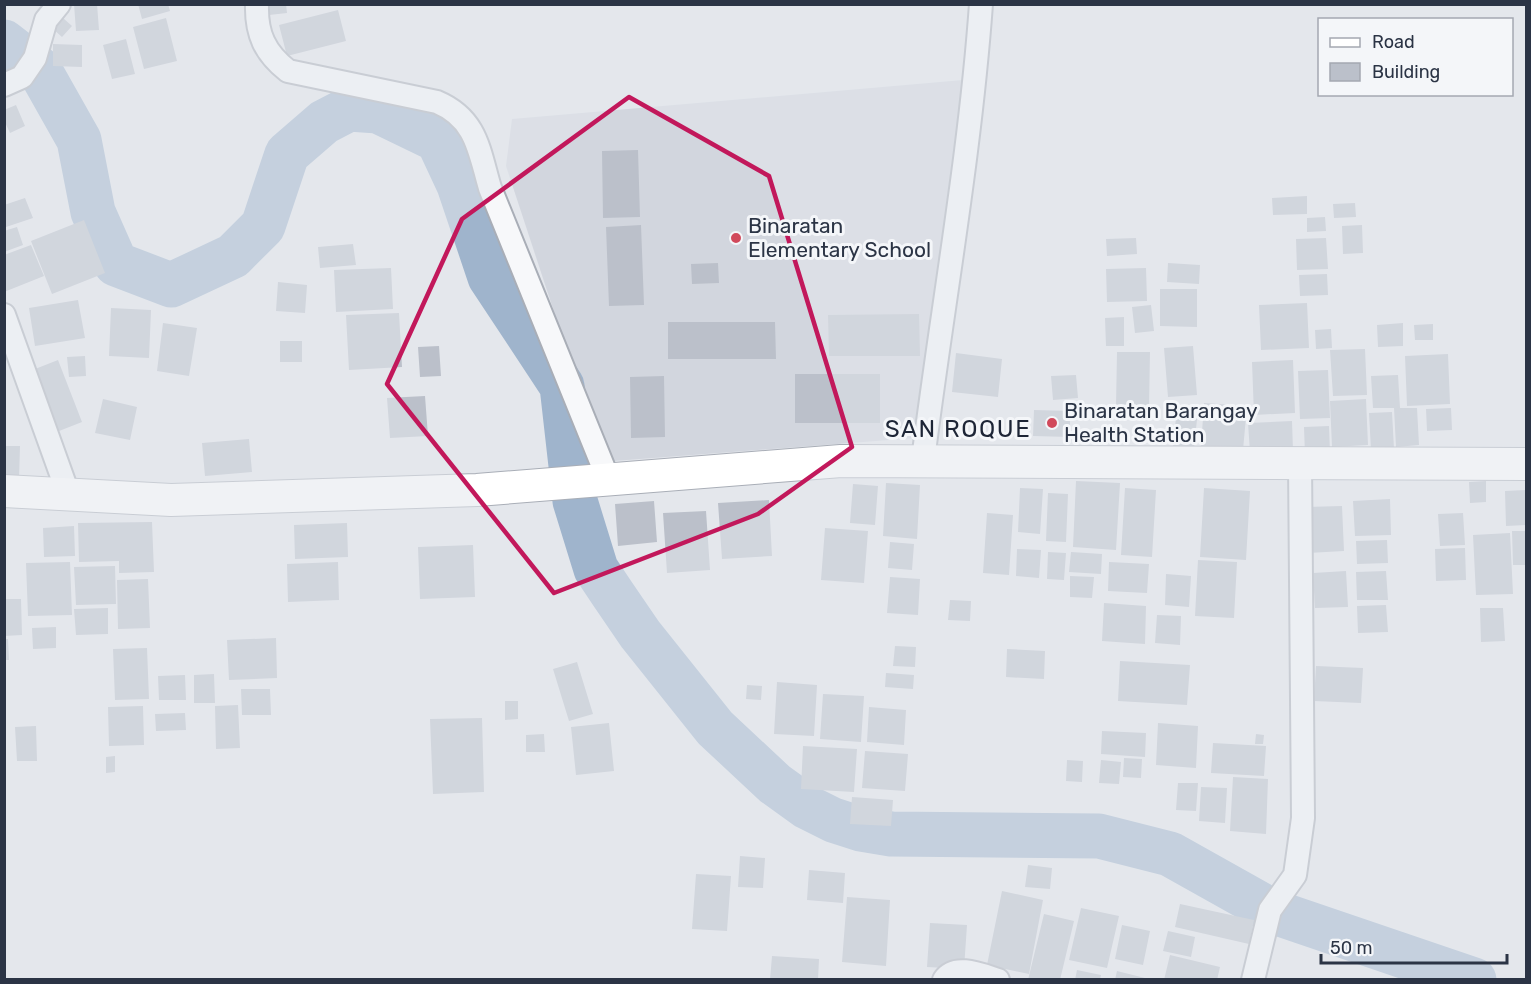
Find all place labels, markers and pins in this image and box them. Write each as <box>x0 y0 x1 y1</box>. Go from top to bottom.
place label: Binaratan Elementary School <box>748 213 931 262</box>
marker: Binaratan Elementary School <box>729 231 743 245</box>
place label: Binaratan Barangay Health Station <box>1064 398 1258 447</box>
marker: Binaratan Barangay Health Station <box>1045 416 1059 430</box>

